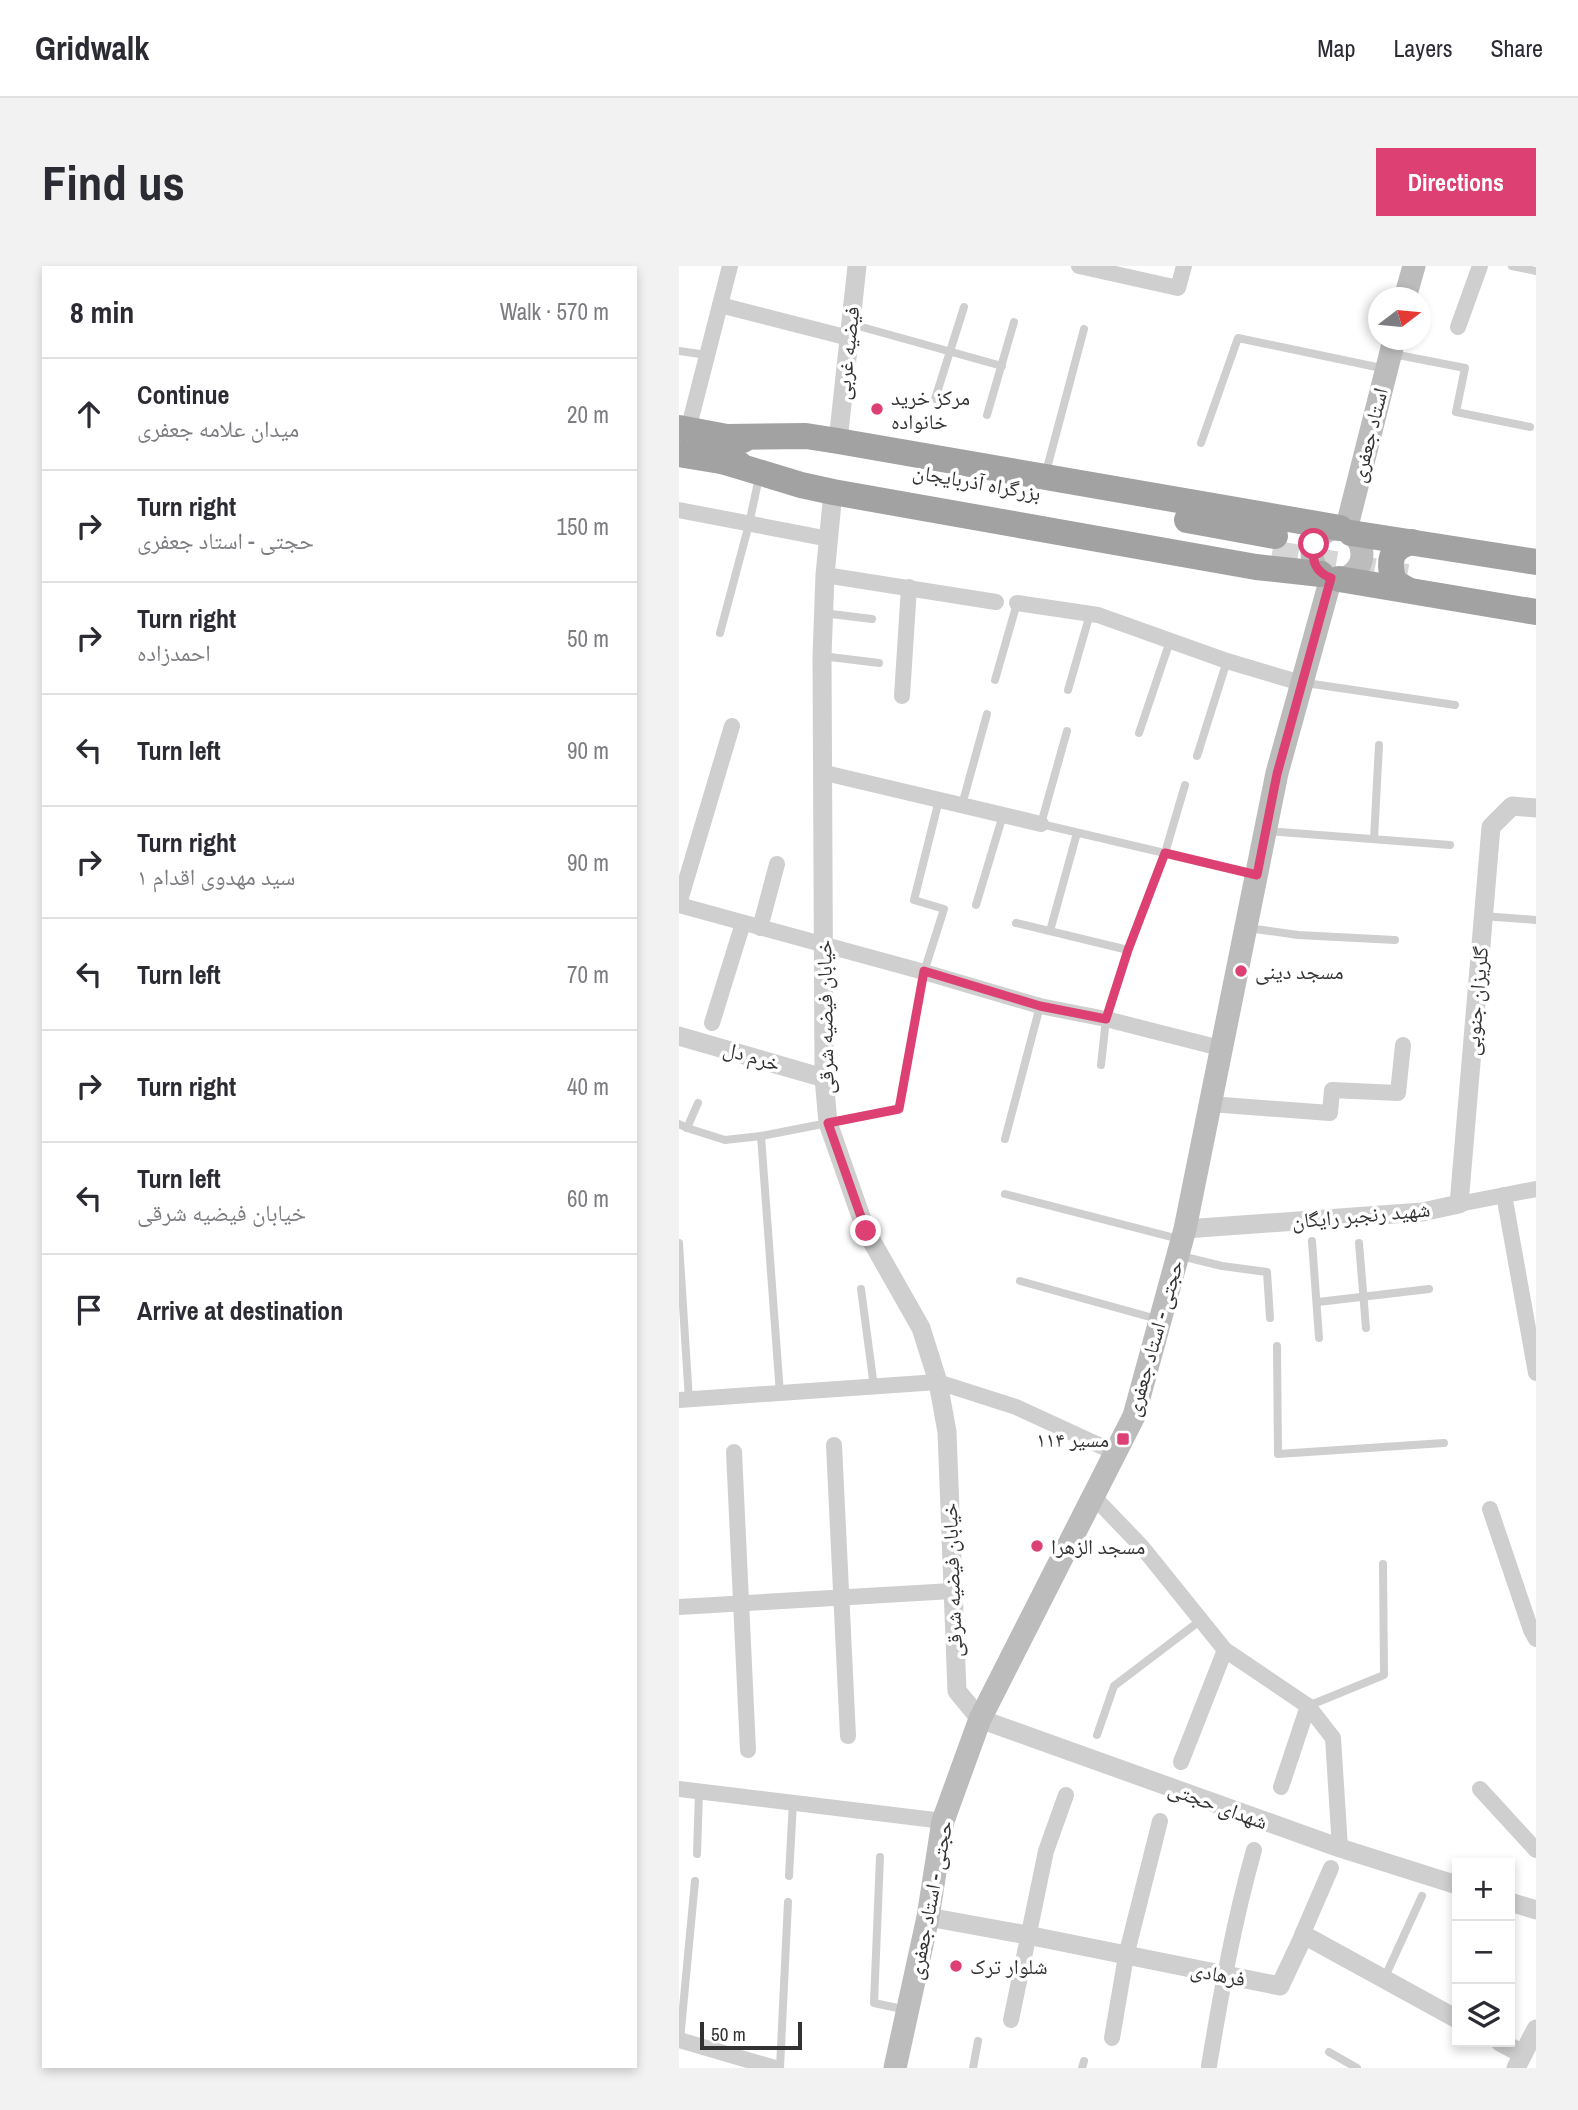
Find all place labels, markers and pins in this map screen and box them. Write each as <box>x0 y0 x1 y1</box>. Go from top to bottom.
place label: مرکز خرید خانواده <box>891 383 970 436</box>
marker: مرکز خرید خانواده <box>869 401 885 417</box>
place label: مسجد دینی <box>1255 957 1344 986</box>
marker: مسجد دینی <box>1233 963 1249 979</box>
place label: مسیر ۱۱۴ <box>1036 1425 1109 1454</box>
marker: مسیر ۱۱۴ <box>1115 1431 1131 1447</box>
place label: مسجد الزهرا <box>1051 1532 1145 1561</box>
marker: مسجد الزهرا <box>1029 1538 1045 1554</box>
place label: شلوار ترک <box>970 1952 1048 1981</box>
marker: شلوار ترک <box>948 1958 964 1974</box>

